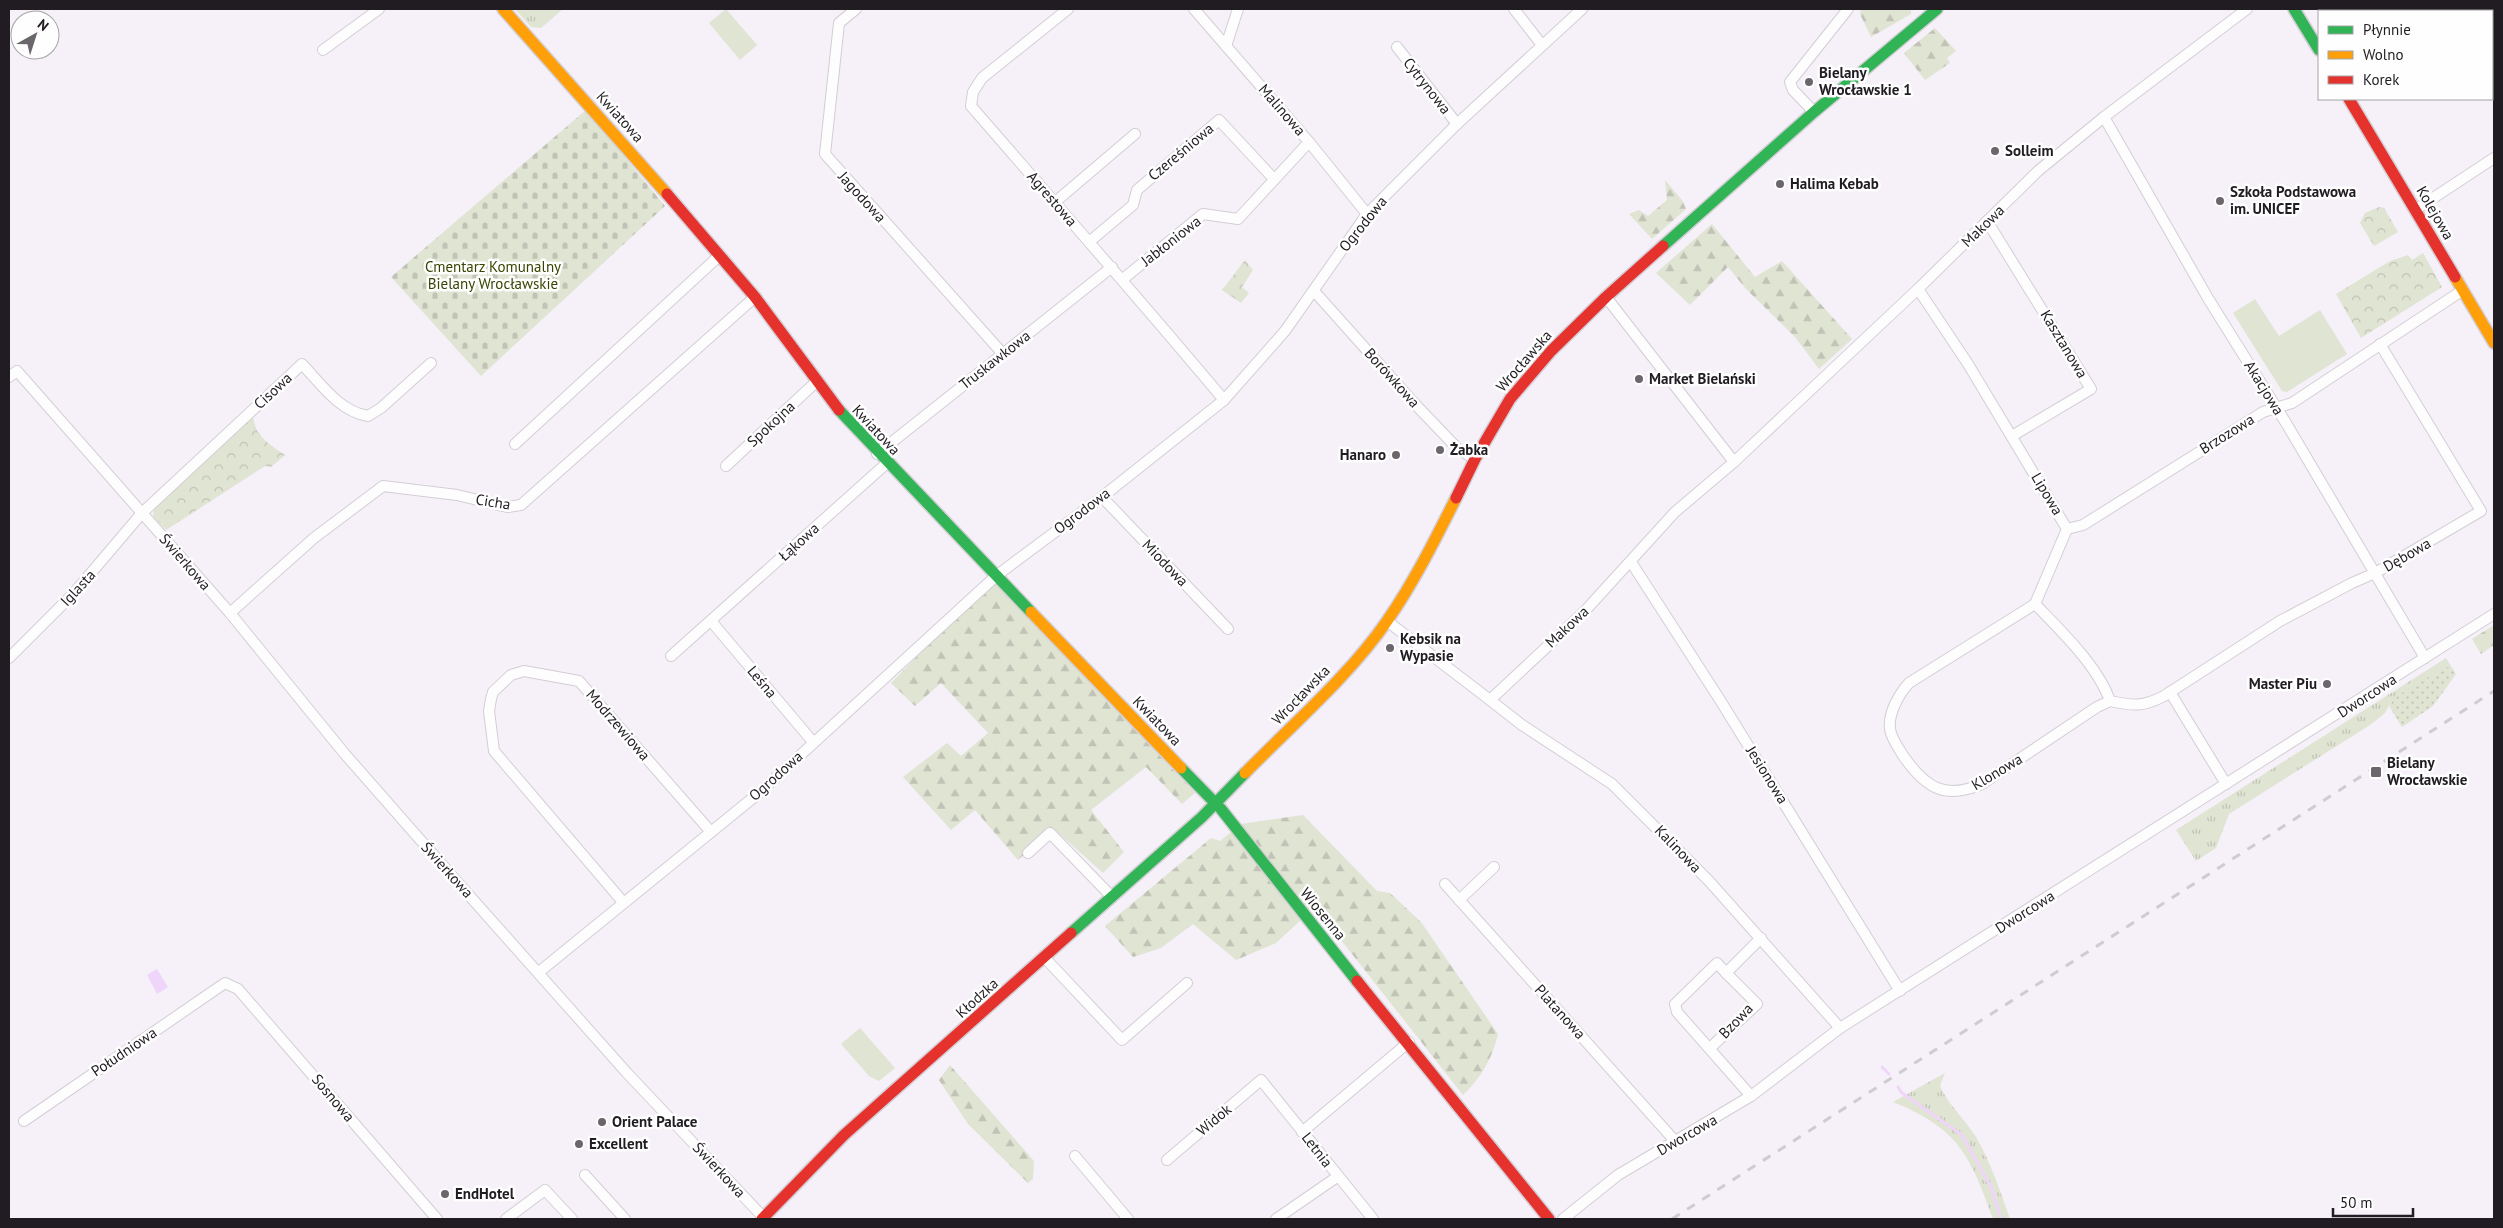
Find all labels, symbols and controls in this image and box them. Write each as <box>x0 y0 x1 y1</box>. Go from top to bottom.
north arrow <box>10 10 60 60</box>
legend <box>2318 10 2493 100</box>
text: N <box>34 15 52 35</box>
text: Płynnie <box>2363 20 2411 39</box>
text: Wolno <box>2363 45 2403 64</box>
street label: Cytrynowa <box>1399 54 1455 118</box>
place label: Bielany Wrocławskie 1 <box>1819 63 1912 99</box>
text: Korek <box>2363 70 2400 89</box>
marker: Bielany Wrocławskie 1 <box>1803 76 1815 88</box>
street label: Malinowa <box>1255 80 1310 139</box>
street label: Kwiatowa <box>593 87 648 146</box>
street label: Czereśniowa <box>1144 119 1217 185</box>
place label: Solleim <box>2005 141 2054 160</box>
marker: Solleim <box>1989 145 2001 157</box>
street label: Jagodowa <box>834 166 890 226</box>
street label: Agrestowa <box>1023 167 1082 230</box>
place label: Halima Kebab <box>1790 174 1879 193</box>
marker: Halima Kebab <box>1774 178 1786 190</box>
place label: Szkoła Podstawowa im. UNICEF <box>2230 182 2356 218</box>
street label: Kolejowa <box>2412 183 2458 243</box>
street label: Ogrodowa <box>1335 192 1391 255</box>
marker: Szkoła Podstawowa im. UNICEF <box>2214 195 2226 207</box>
street label: Makowa <box>1957 201 2008 251</box>
street label: Jabłoniowa <box>1136 211 1204 271</box>
park label: Cmentarz Komunalny Bielany Wrocławskie <box>425 257 561 293</box>
street label: Kasztanowa <box>2037 306 2092 381</box>
street label: Truskawkowa <box>955 326 1034 393</box>
street label: Wrocławska <box>1492 326 1556 395</box>
street label: Borówkowa <box>1361 344 1424 412</box>
street label: Akacjowa <box>2240 357 2289 418</box>
street label: Cisowa <box>250 368 296 413</box>
place label: Market Bielański <box>1649 369 1756 388</box>
marker: Market Bielański <box>1633 373 1645 385</box>
street label: Spokojna <box>743 397 799 451</box>
street label: Kwiatowa <box>848 400 904 459</box>
street label: Brzozowa <box>2196 409 2258 458</box>
place label: Żabka <box>1450 440 1488 459</box>
marker: Żabka <box>1434 444 1446 456</box>
place label: Hanaro <box>1340 445 1386 464</box>
marker: Hanaro <box>1390 449 1402 461</box>
street label: Lipowa <box>2027 469 2067 518</box>
street label: Ogrodowa <box>1050 483 1114 538</box>
street label: Cicha <box>474 489 512 514</box>
street label: Łąkowa <box>774 518 823 565</box>
street label: Świerkowa <box>156 529 215 594</box>
street label: Dębowa <box>2380 533 2434 576</box>
street label: Miodowa <box>1138 535 1192 590</box>
street label: Iglasta <box>56 565 99 610</box>
street label: Makowa <box>1541 602 1592 652</box>
place label: Kebsik na Wypasie <box>1400 629 1461 665</box>
marker: Kebsik na Wypasie <box>1384 642 1396 654</box>
street label: Wrocławska <box>1268 661 1334 728</box>
street label: Leśna <box>743 662 781 702</box>
street label: Dworcowa <box>2334 669 2400 722</box>
place label: Master Piu <box>2249 674 2317 693</box>
marker: Master Piu <box>2321 678 2333 690</box>
street label: Modrzewiowa <box>582 685 655 764</box>
street label: Kwiatowa <box>1129 692 1186 750</box>
street label: Jesionowa <box>1742 741 1793 807</box>
street label: Ogrodowa <box>745 747 806 805</box>
street label: Klonowa <box>1968 749 2026 794</box>
place label: Bielany Wrocławskie <box>2387 753 2468 789</box>
marker: Bielany Wrocławskie <box>2369 765 2383 779</box>
street label: Kalinowa <box>1651 821 1706 877</box>
street label: Świerkowa <box>417 838 478 902</box>
street label: Wiosenna <box>1296 884 1350 944</box>
street label: Dworcowa <box>1991 886 2058 937</box>
street label: Kłodzka <box>951 974 1002 1022</box>
street label: Platanowa <box>1531 980 1590 1043</box>
street label: Bzowa <box>1714 999 1757 1042</box>
street label: Południowa <box>87 1023 160 1080</box>
street label: Sosnowa <box>308 1070 359 1126</box>
street label: Widok <box>1192 1099 1236 1140</box>
street label: Dworcowa <box>1653 1110 1720 1159</box>
place label: Orient Palace <box>612 1112 698 1131</box>
marker: Orient Palace <box>596 1116 608 1128</box>
street label: Letnia <box>1298 1128 1337 1171</box>
place label: Excellent <box>589 1134 649 1153</box>
marker: Excellent <box>573 1138 585 1150</box>
street label: Świerkowa <box>689 1138 750 1201</box>
place label: EndHotel <box>455 1184 515 1203</box>
scale bar <box>2333 1186 2413 1218</box>
marker: EndHotel <box>439 1188 451 1200</box>
text: 50 m <box>2340 1193 2373 1212</box>

